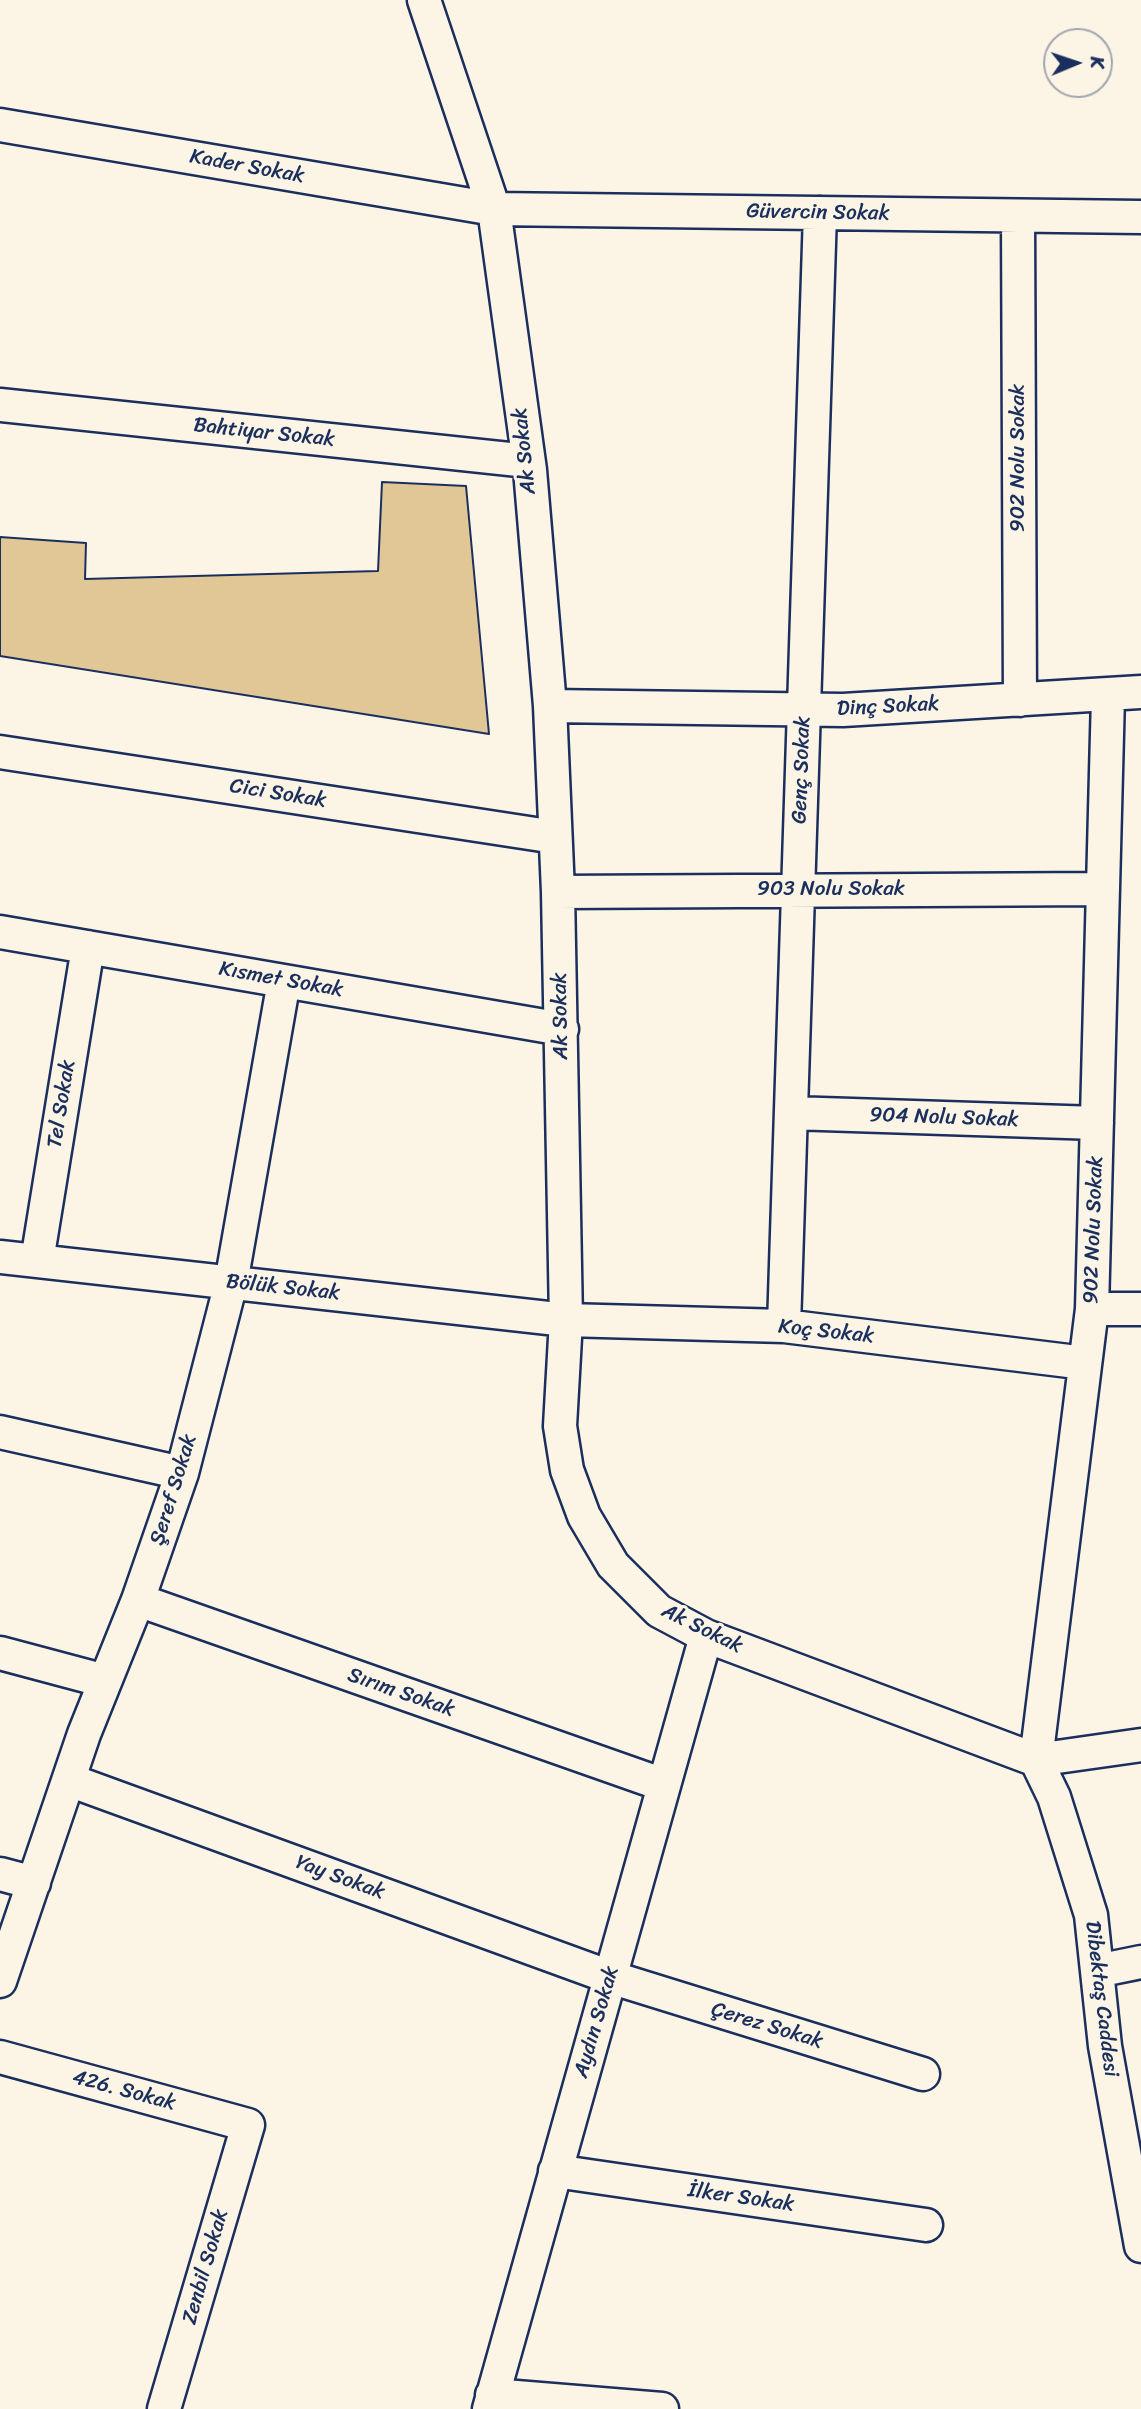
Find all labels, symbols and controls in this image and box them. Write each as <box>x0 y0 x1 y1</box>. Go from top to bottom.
north arrow <box>1043 28 1113 98</box>
text: K <box>1081 56 1114 69</box>
street label: Kader Sokak <box>188 145 306 189</box>
street label: Güvercin Sokak <box>746 199 890 227</box>
street label: 902 Nolu Sokak <box>1006 384 1032 532</box>
street label: Ak Sokak <box>508 406 542 496</box>
street label: Bahtiyar Sokak <box>192 413 336 453</box>
street label: Dinç Sokak <box>836 692 940 722</box>
street label: Genç Sokak <box>788 716 816 824</box>
street label: Cici Sokak <box>228 774 328 814</box>
street label: 903 Nolu Sokak <box>757 877 905 903</box>
street label: Kısmet Sokak <box>217 957 345 1003</box>
street label: Ak Sokak <box>548 972 574 1060</box>
street label: Tel Sokak <box>43 1058 81 1150</box>
street label: 904 Nolu Sokak <box>869 1103 1019 1133</box>
street label: 902 Nolu Sokak <box>1079 1155 1109 1305</box>
street label: Bölük Sokak <box>225 1269 341 1307</box>
street label: Koç Sokak <box>777 1314 875 1350</box>
street label: Şeref Sokak <box>145 1431 203 1549</box>
street label: Ak Sokak <box>657 1599 747 1659</box>
street label: Sırım Sokak <box>344 1663 458 1723</box>
street label: Yay Sokak <box>292 1850 388 1906</box>
street label: Dibektaş Caddesi <box>1079 1920 1123 2078</box>
street label: Aydın Sokak <box>569 1963 625 2081</box>
street label: Çerez Sokak <box>708 1997 826 2055</box>
street label: 426. Sokak <box>70 2065 178 2117</box>
street label: İlker Sokak <box>686 2178 796 2218</box>
street label: Zenbil Sokak <box>178 2206 234 2328</box>

